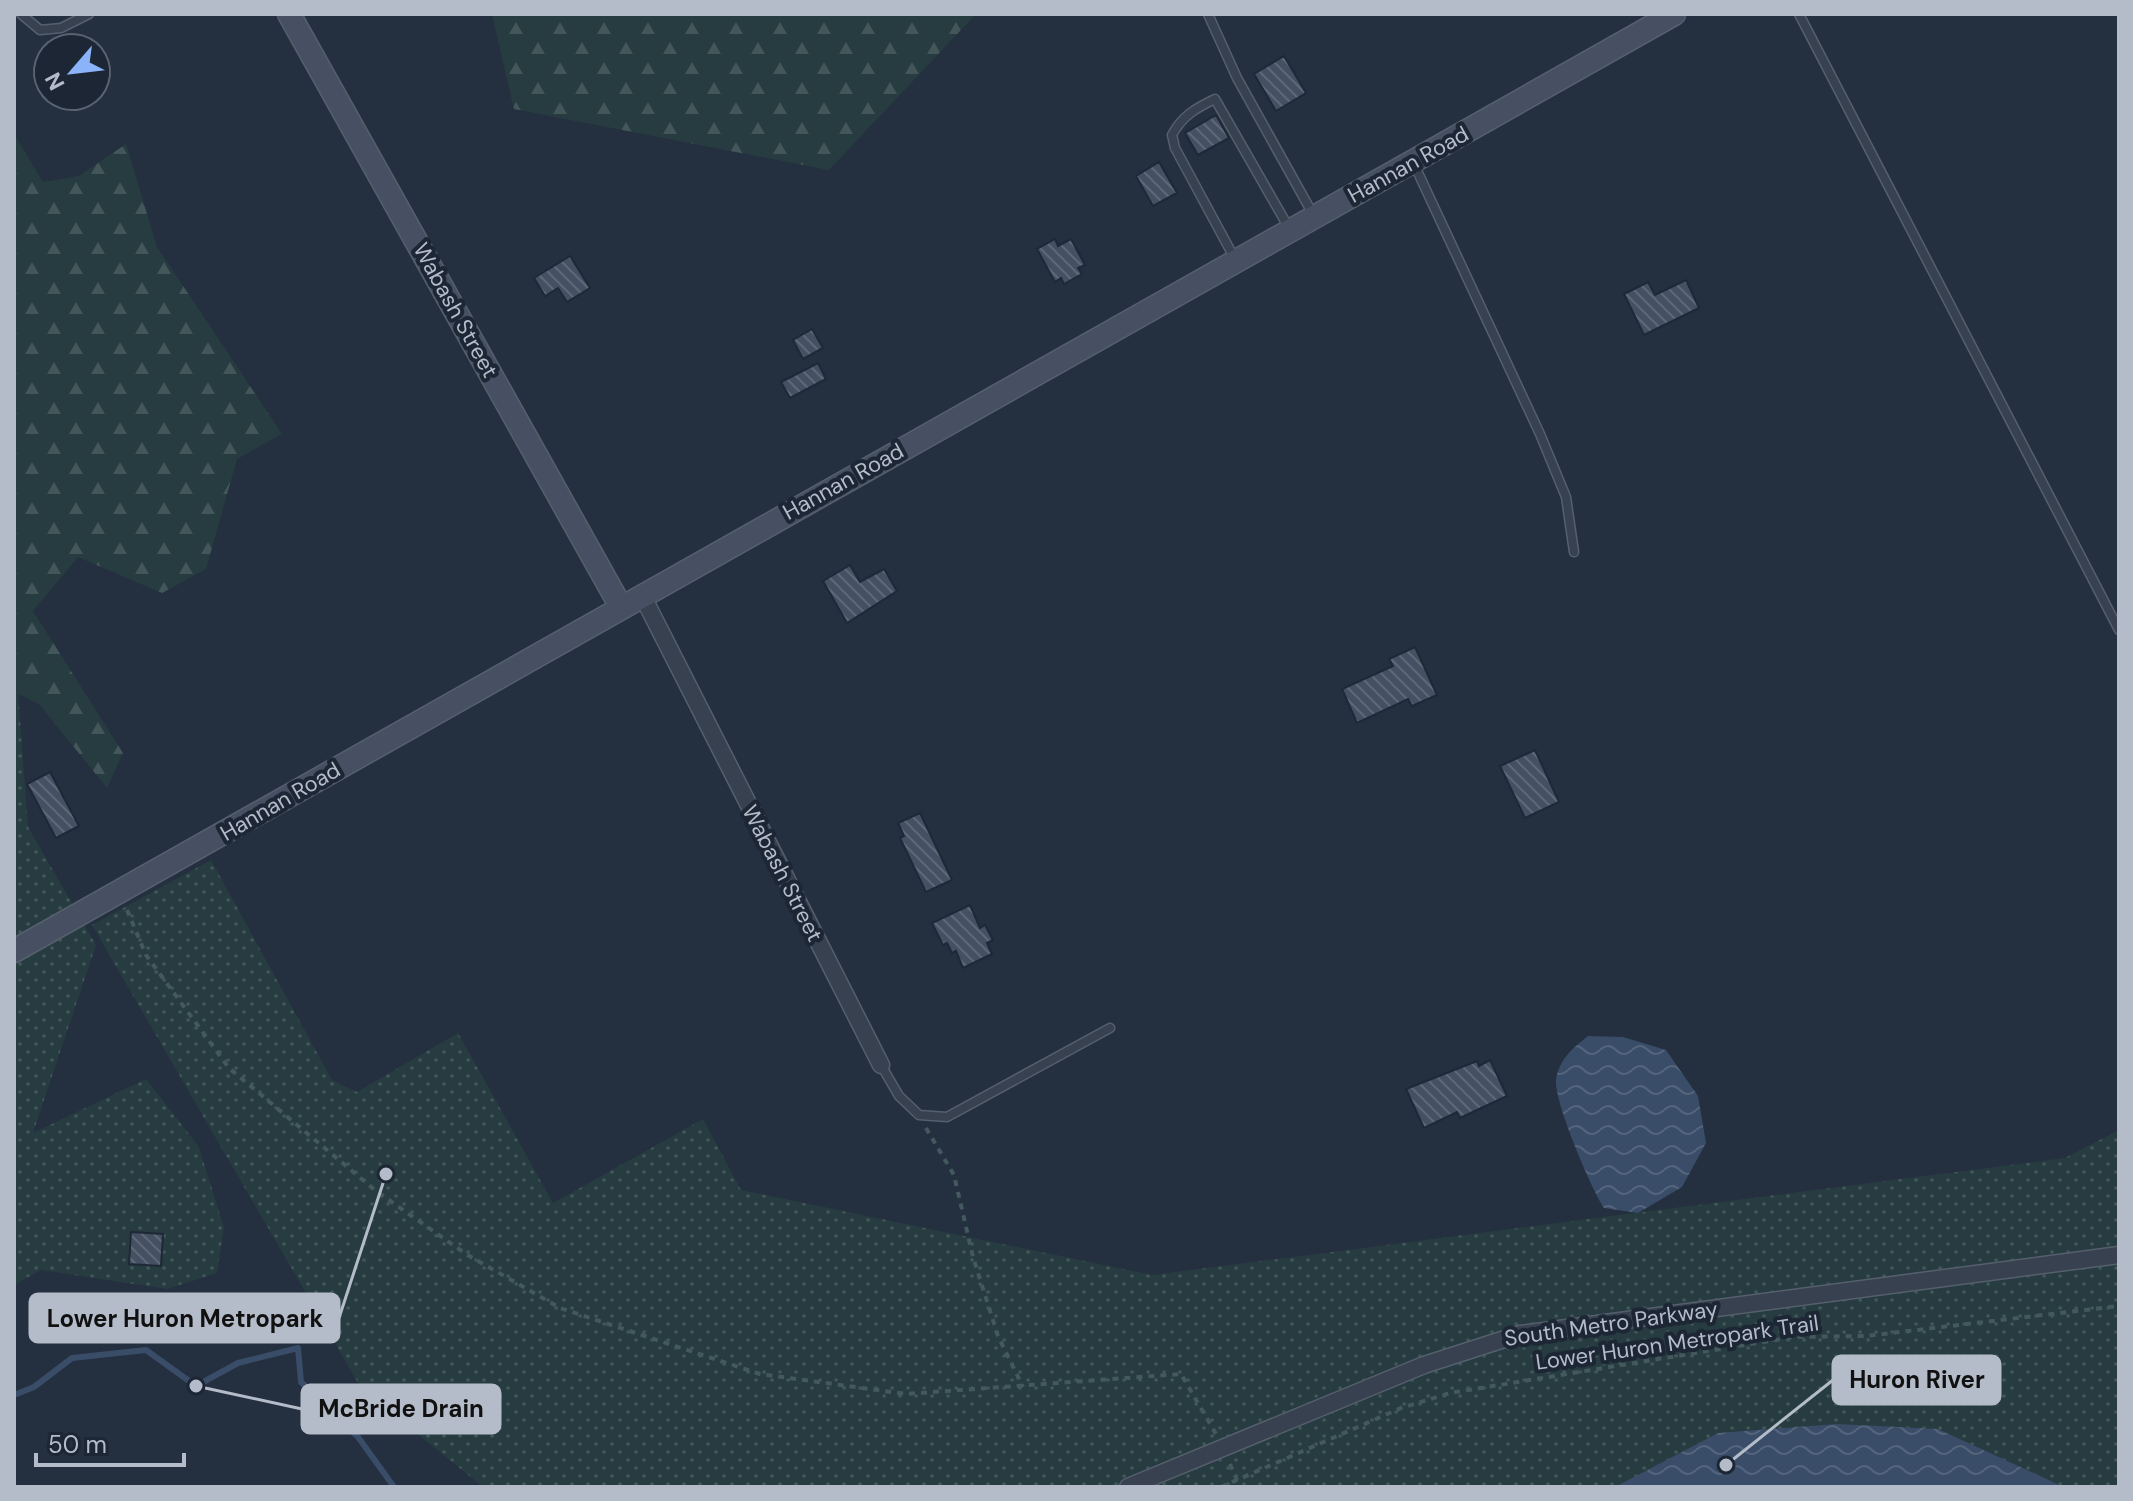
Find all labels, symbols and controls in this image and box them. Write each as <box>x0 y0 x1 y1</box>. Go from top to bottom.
north arrow <box>32 32 112 112</box>
text: N <box>38 67 71 95</box>
street label: Hannan Road <box>1343 119 1474 210</box>
street label: Wabash Street <box>407 238 505 383</box>
street label: Hannan Road <box>778 436 909 527</box>
street label: Hannan Road <box>215 755 345 847</box>
street label: Wabash Street <box>736 800 829 947</box>
callout: Lower Huron Metropark <box>30 1294 339 1342</box>
street label: South Metro Parkway <box>1503 1294 1720 1353</box>
text: Lower Huron Metropark <box>47 1303 323 1334</box>
street label: Lower Huron Metropark Trail <box>1534 1308 1821 1377</box>
callout: Huron River <box>1833 1356 2000 1404</box>
text: Huron River <box>1849 1364 1985 1395</box>
callout: McBride Drain <box>302 1385 500 1433</box>
text: McBride Drain <box>318 1393 484 1424</box>
scale bar <box>36 1417 184 1467</box>
text: 50 m <box>48 1429 107 1460</box>

